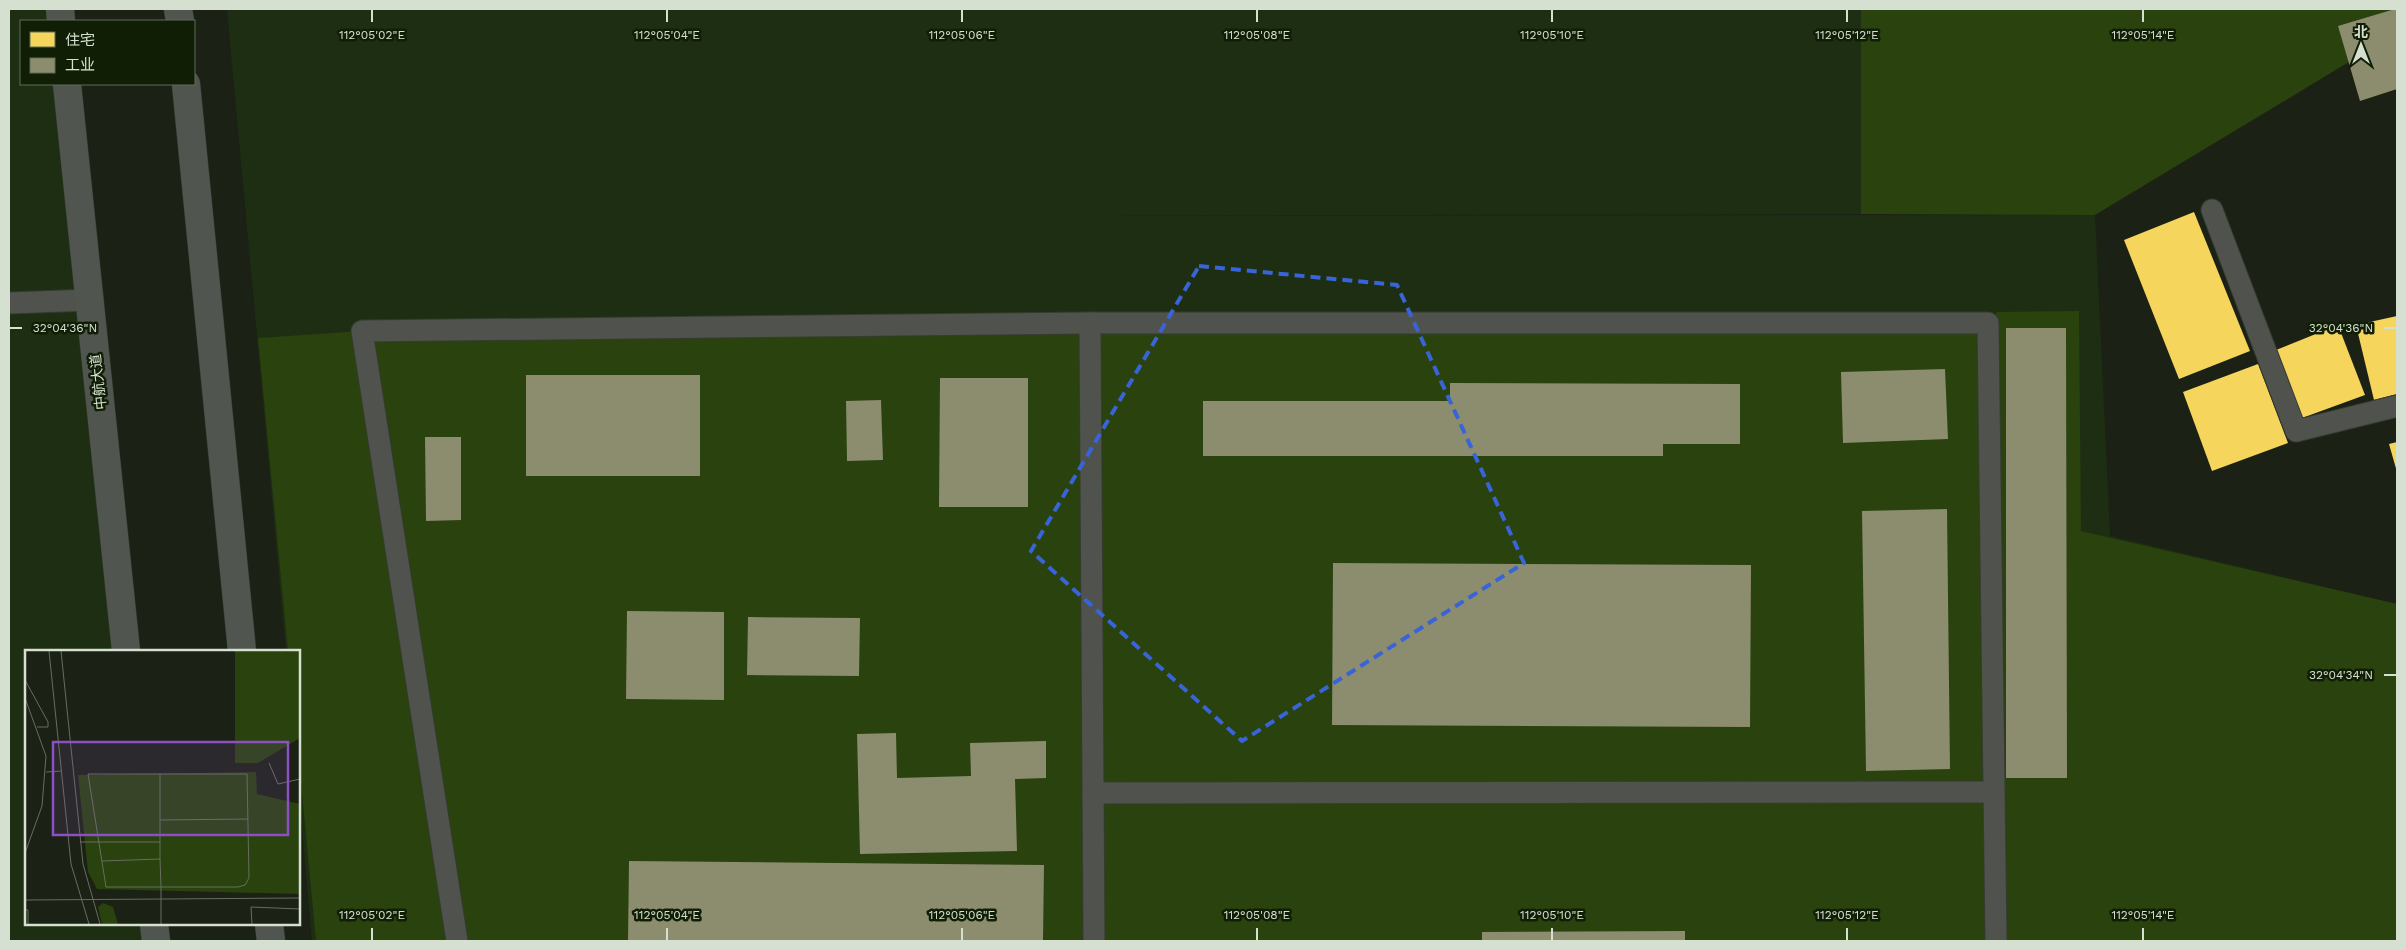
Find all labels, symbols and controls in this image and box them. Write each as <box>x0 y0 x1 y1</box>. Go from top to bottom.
legend <box>20 20 195 85</box>
north arrow <box>2336 20 2386 70</box>
text: 北 <box>2354 24 2368 40</box>
text: 112°05'02"E <box>339 28 405 42</box>
text: 112°05'04"E <box>634 28 700 42</box>
text: 112°05'06"E <box>929 28 996 42</box>
text: 112°05'08"E <box>1224 28 1291 42</box>
text: 112°05'10"E <box>1520 28 1584 42</box>
text: 112°05'12"E <box>1815 28 1879 42</box>
text: 112°05'14"E <box>2111 28 2175 42</box>
text: 住宅 <box>65 31 95 49</box>
text: 工业 <box>65 56 95 74</box>
text: 32°04'36"N <box>33 321 97 335</box>
text: 32°04'36"N <box>2309 321 2373 335</box>
street label: 中航大道 <box>87 353 109 411</box>
inset map <box>25 650 300 925</box>
text: 32°04'34"N <box>2309 668 2373 682</box>
text: 112°05'02"E <box>339 908 405 922</box>
text: 112°05'04"E <box>634 908 700 922</box>
text: 112°05'06"E <box>929 908 996 922</box>
text: 112°05'08"E <box>1224 908 1291 922</box>
text: 112°05'10"E <box>1520 908 1584 922</box>
text: 112°05'12"E <box>1815 908 1879 922</box>
text: 112°05'14"E <box>2111 908 2175 922</box>

